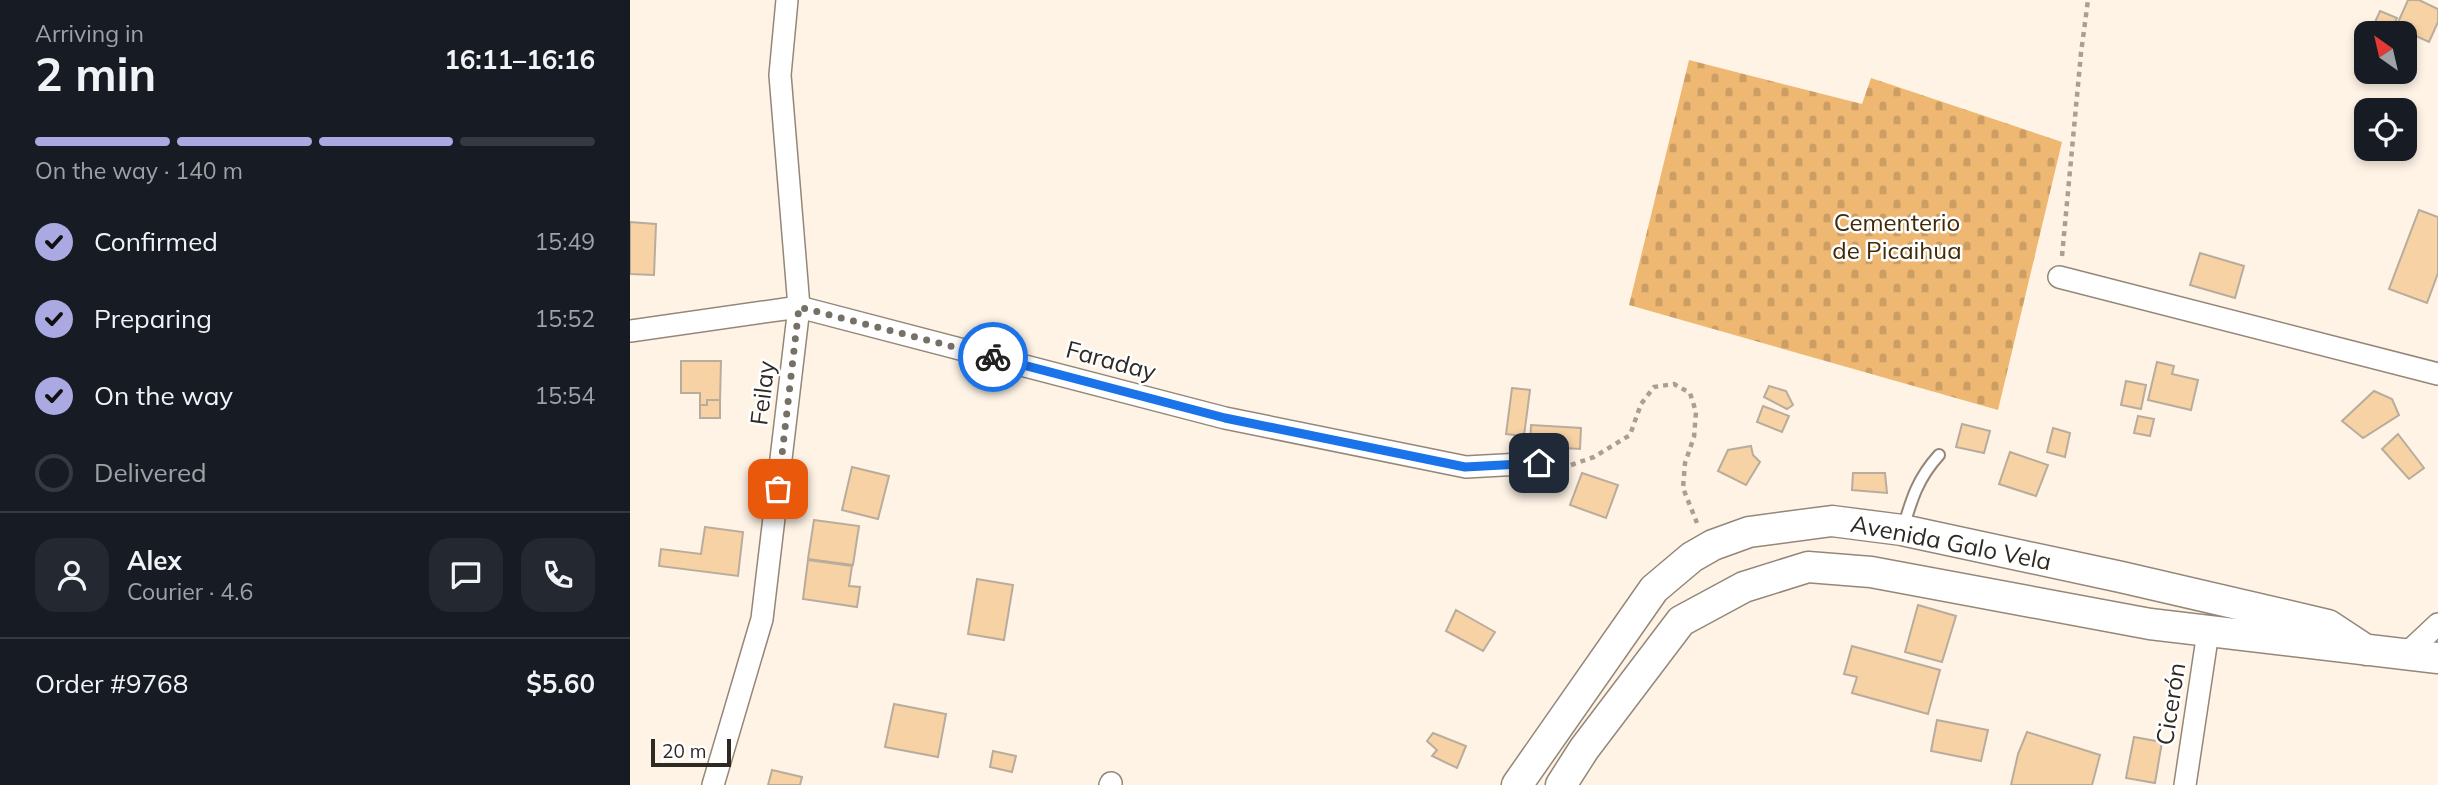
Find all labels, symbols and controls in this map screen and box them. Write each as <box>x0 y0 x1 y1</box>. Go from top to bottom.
text: Arriving in <box>35 19 144 48</box>
north arrow <box>2354 21 2417 84</box>
map controls <box>2354 21 2417 161</box>
text: 16:11–16:16 <box>444 43 595 76</box>
text: 2 min <box>35 45 156 103</box>
button: locate <box>2354 98 2417 161</box>
text: On the way · 140 m <box>35 156 243 185</box>
park label: Cementerio de Picaihua <box>1832 207 1962 265</box>
icon: check <box>35 223 73 261</box>
text: Confirmed <box>94 225 218 258</box>
text: 15:49 <box>535 227 595 256</box>
icon: check <box>35 300 73 338</box>
text: Preparing <box>94 302 212 335</box>
text: 15:52 <box>535 304 595 333</box>
courier <box>958 322 1028 392</box>
street label: Faraday <box>1063 334 1160 386</box>
icon: bike <box>974 338 1012 376</box>
street label: Feilay <box>743 359 781 427</box>
icon: check <box>35 377 73 415</box>
text: On the way <box>94 379 233 412</box>
text: 15:54 <box>535 381 595 410</box>
pin <box>1509 433 1569 493</box>
icon: home <box>1520 444 1558 482</box>
text: Delivered <box>94 456 207 489</box>
pin <box>748 459 808 519</box>
icon: bag <box>759 470 797 508</box>
street label: Avenida Galo Vela <box>1848 508 2054 576</box>
button: person <box>35 538 109 612</box>
button: chat <box>429 538 503 612</box>
button: phone <box>521 538 595 612</box>
text: Alex <box>127 544 182 577</box>
text: Courier · 4.6 <box>127 577 253 606</box>
street label: Cicerón <box>2149 660 2191 747</box>
text: Order #9768 <box>35 667 188 700</box>
text: $5.60 <box>526 667 595 700</box>
scale bar <box>651 736 732 768</box>
text: 20 m <box>662 739 706 763</box>

